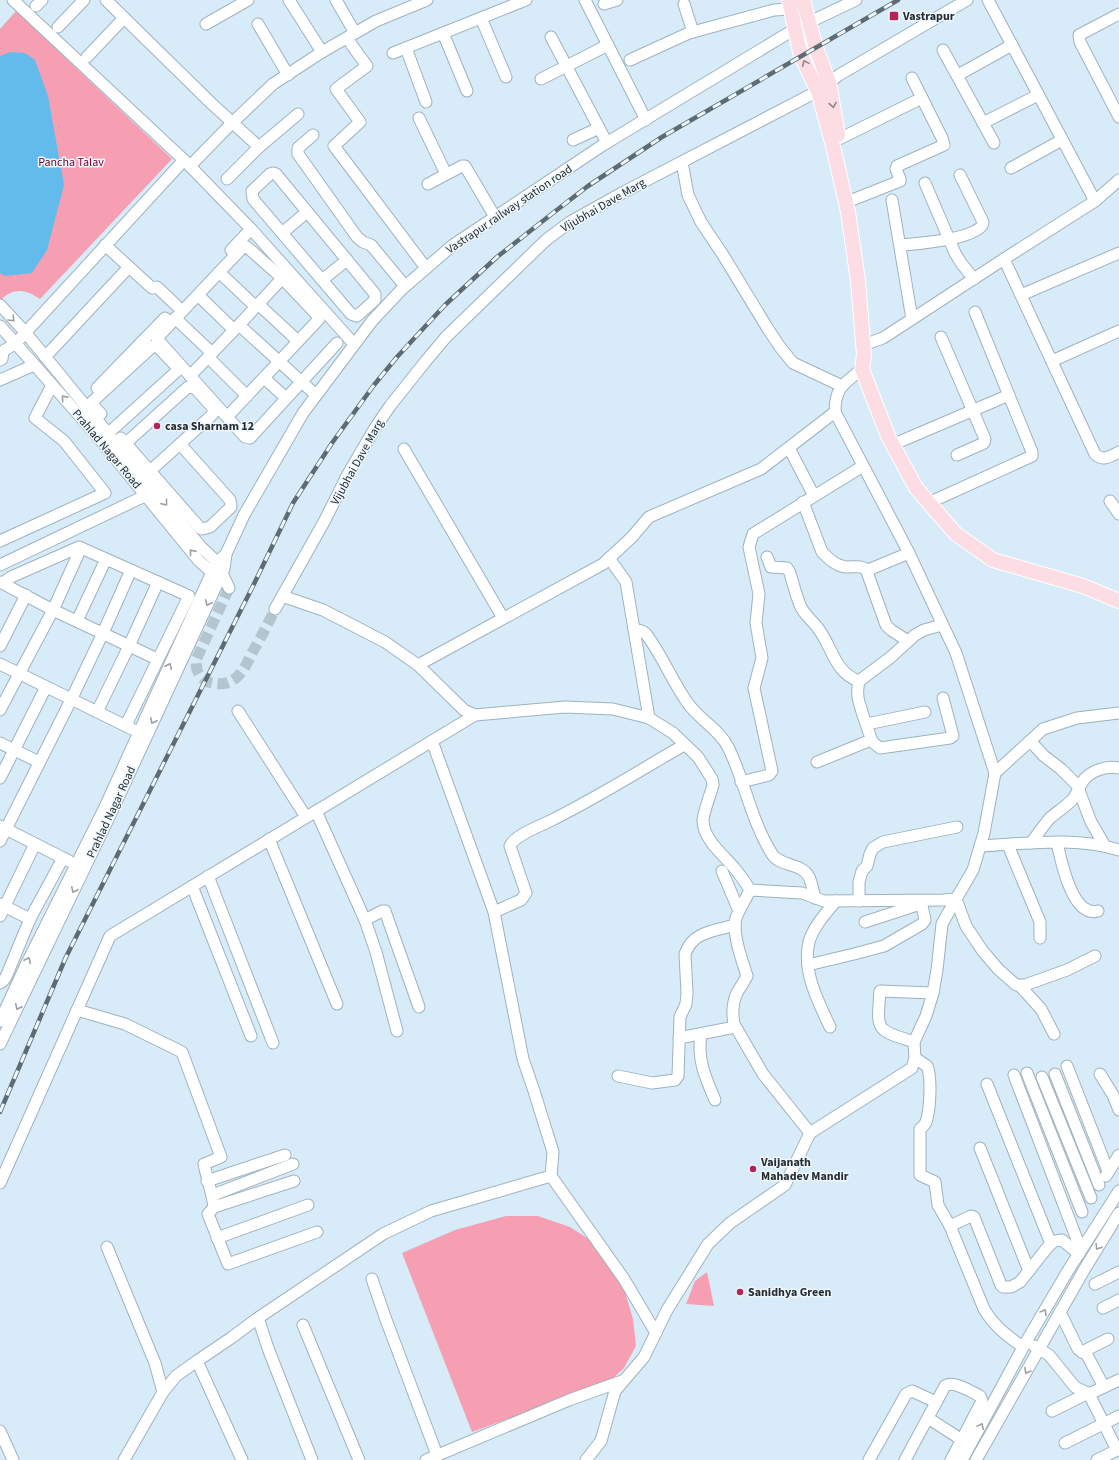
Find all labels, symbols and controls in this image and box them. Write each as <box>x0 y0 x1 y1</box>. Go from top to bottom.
place label: Vastrapur <box>902 8 955 25</box>
marker: Vastrapur <box>888 10 900 22</box>
one-way arrow <box>802 60 810 68</box>
one-way arrow <box>828 101 837 108</box>
park label: Pancha Talav <box>38 154 104 171</box>
street label: Vastrapur railway station road <box>443 161 576 258</box>
street label: Vijubhai Dave Marg <box>558 174 649 237</box>
one-way arrow <box>8 314 15 322</box>
one-way arrow <box>61 395 69 403</box>
street label: Prahlad Nagar Road <box>68 406 145 493</box>
street label: Vijubhai Dave Marg <box>327 416 388 508</box>
place label: casa Sharnam 12 <box>165 418 254 435</box>
marker: casa Sharnam 12 <box>152 421 162 431</box>
one-way arrow <box>160 499 167 506</box>
one-way arrow <box>189 549 196 556</box>
one-way arrow <box>205 599 213 607</box>
one-way arrow <box>164 663 172 670</box>
one-way arrow <box>150 717 158 724</box>
street label: Prahlad Nagar Road <box>83 764 140 861</box>
one-way arrow <box>71 885 79 893</box>
one-way arrow <box>23 957 31 964</box>
one-way arrow <box>15 1003 23 1010</box>
place label: Vaijanath Mahadev Mandir <box>760 1154 849 1185</box>
marker: Vaijanath Mahadev Mandir <box>748 1164 758 1174</box>
one-way arrow <box>1096 1243 1103 1250</box>
place label: Sanidhya Green <box>748 1284 831 1301</box>
marker: Sanidhya Green <box>735 1287 745 1297</box>
one-way arrow <box>1039 1309 1046 1316</box>
one-way arrow <box>1024 1367 1031 1374</box>
one-way arrow <box>976 1423 983 1430</box>

